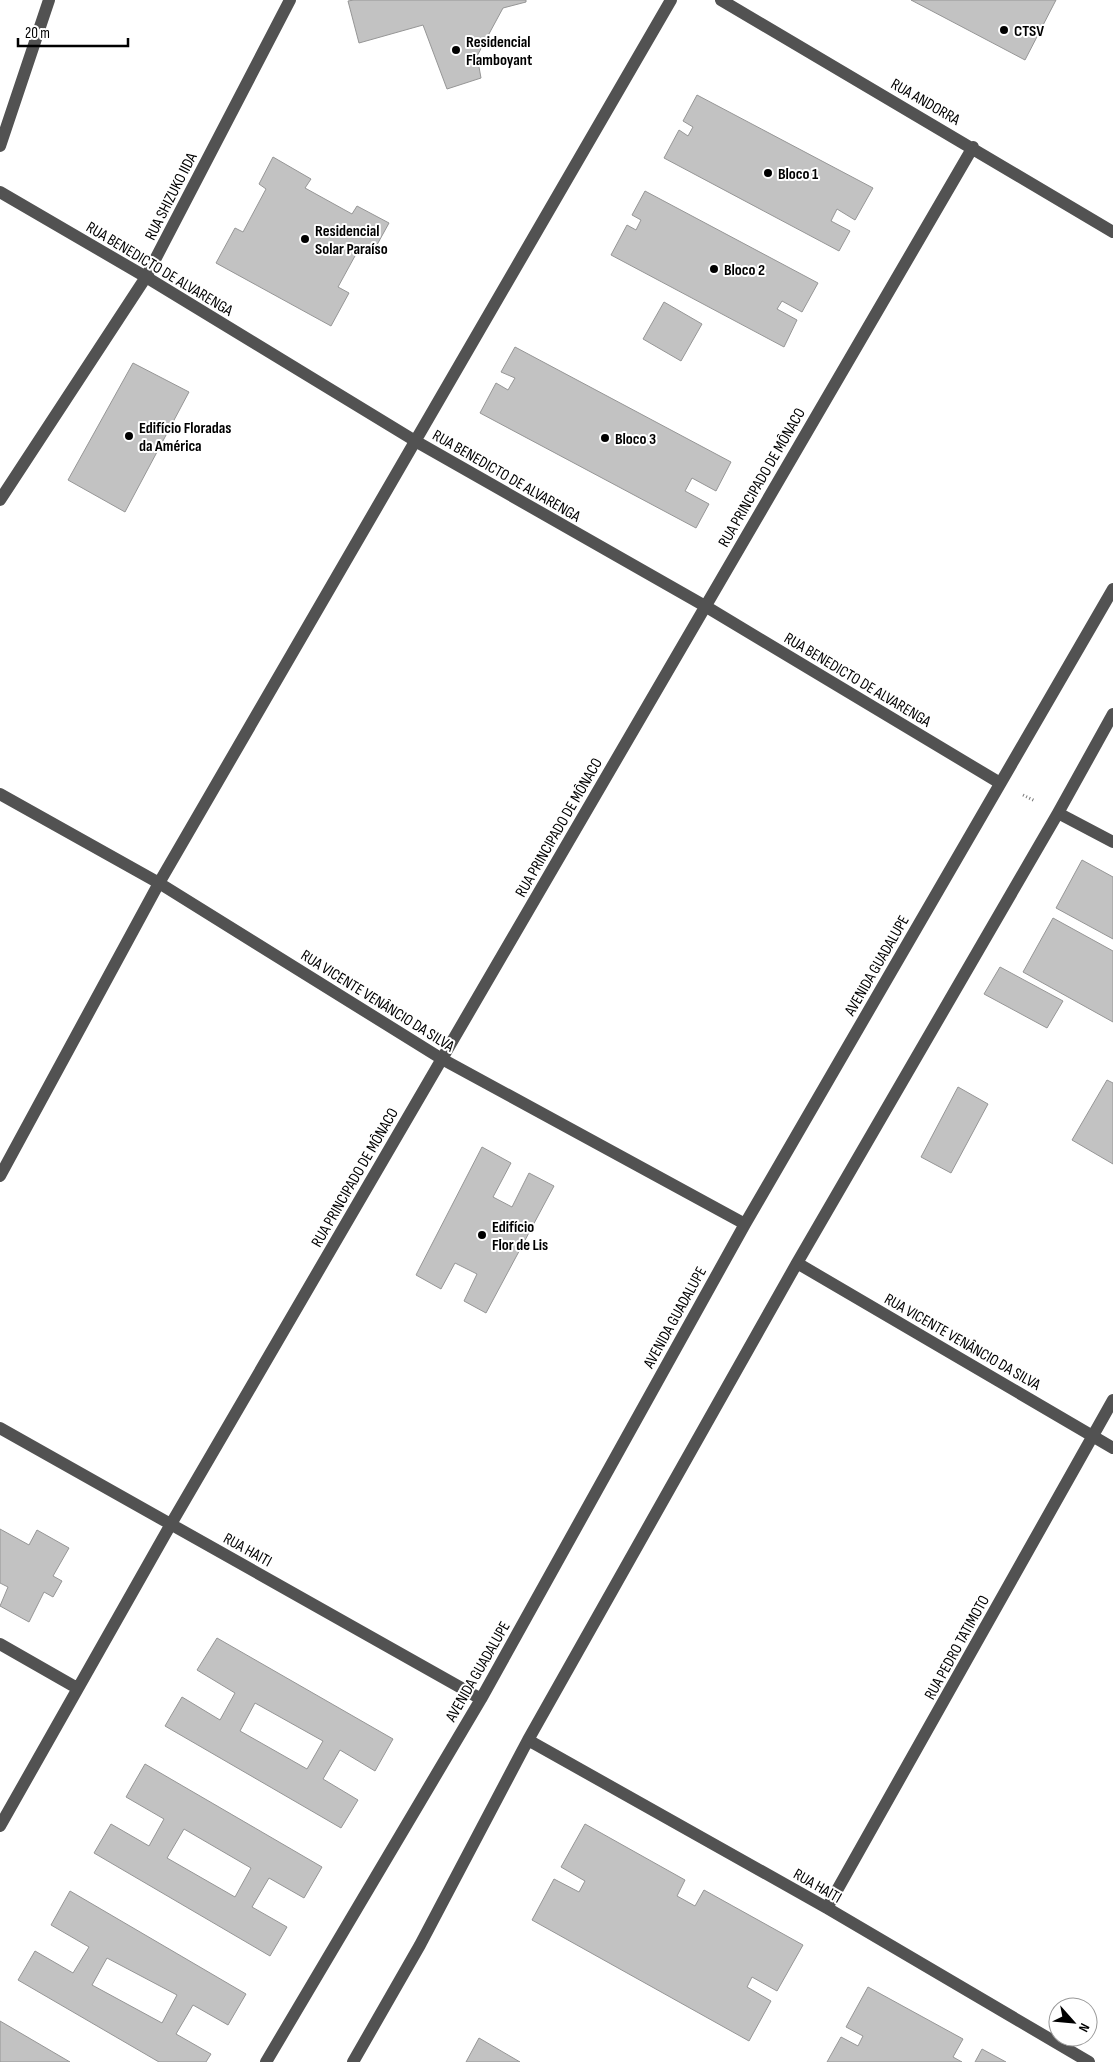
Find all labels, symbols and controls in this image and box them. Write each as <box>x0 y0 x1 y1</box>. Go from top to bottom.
scale bar <box>18 15 128 47</box>
place label: CTSV <box>1014 22 1044 41</box>
text: 20 m <box>25 24 50 43</box>
marker: CTSV <box>998 24 1010 36</box>
place label: Residencial Flamboyant <box>466 33 532 70</box>
marker: Residencial Flamboyant <box>450 44 462 56</box>
street label: RUA ANDORRA <box>887 75 963 130</box>
street label: RUA SHIZUKO IIDA <box>141 150 202 244</box>
place label: Bloco 1 <box>778 165 819 184</box>
marker: Bloco 1 <box>762 167 774 179</box>
street label: RUA BENEDICTO DE ALVARENGA <box>82 218 236 321</box>
place label: Residencial Solar Paraíso <box>315 222 388 259</box>
marker: Residencial Solar Paraíso <box>299 233 311 245</box>
place label: Bloco 2 <box>724 261 765 280</box>
marker: Bloco 2 <box>708 263 720 275</box>
street label: RUA PRINCIPADO DE MÔNACO <box>715 405 810 551</box>
place label: Edifício Floradas da América <box>139 419 232 456</box>
street label: RUA BENEDICTO DE ALVARENGA <box>429 426 584 527</box>
marker: Edifício Floradas da América <box>123 430 135 442</box>
place label: Bloco 3 <box>615 430 656 449</box>
marker: Bloco 3 <box>599 432 611 444</box>
street label: RUA BENEDICTO DE ALVARENGA <box>780 629 934 732</box>
street label: RUA PRINCIPADO DE MÔNACO <box>512 755 607 901</box>
street label: AVENIDA GUADALUPE <box>840 912 914 1020</box>
street label: RUA VICENTE VENÂNCIO DA SILVA <box>297 946 458 1056</box>
street label: RUA PRINCIPADO DE MÔNACO <box>308 1105 403 1251</box>
place label: Edifício Flor de Lis <box>492 1218 548 1255</box>
marker: Edifício Flor de Lis <box>476 1229 488 1241</box>
street label: AVENIDA GUADALUPE <box>639 1264 711 1373</box>
street label: RUA VICENTE VENÂNCIO DA SILVA <box>881 1290 1044 1395</box>
street label: RUA HAITI <box>220 1529 275 1571</box>
street label: RUA PEDRO TATIMOTO <box>921 1592 994 1703</box>
street label: AVENIDA GUADALUPE <box>441 1618 515 1726</box>
street label: RUA HAITI <box>790 1865 845 1908</box>
north arrow <box>1048 1997 1098 2047</box>
text: N <box>1075 2020 1093 2035</box>

